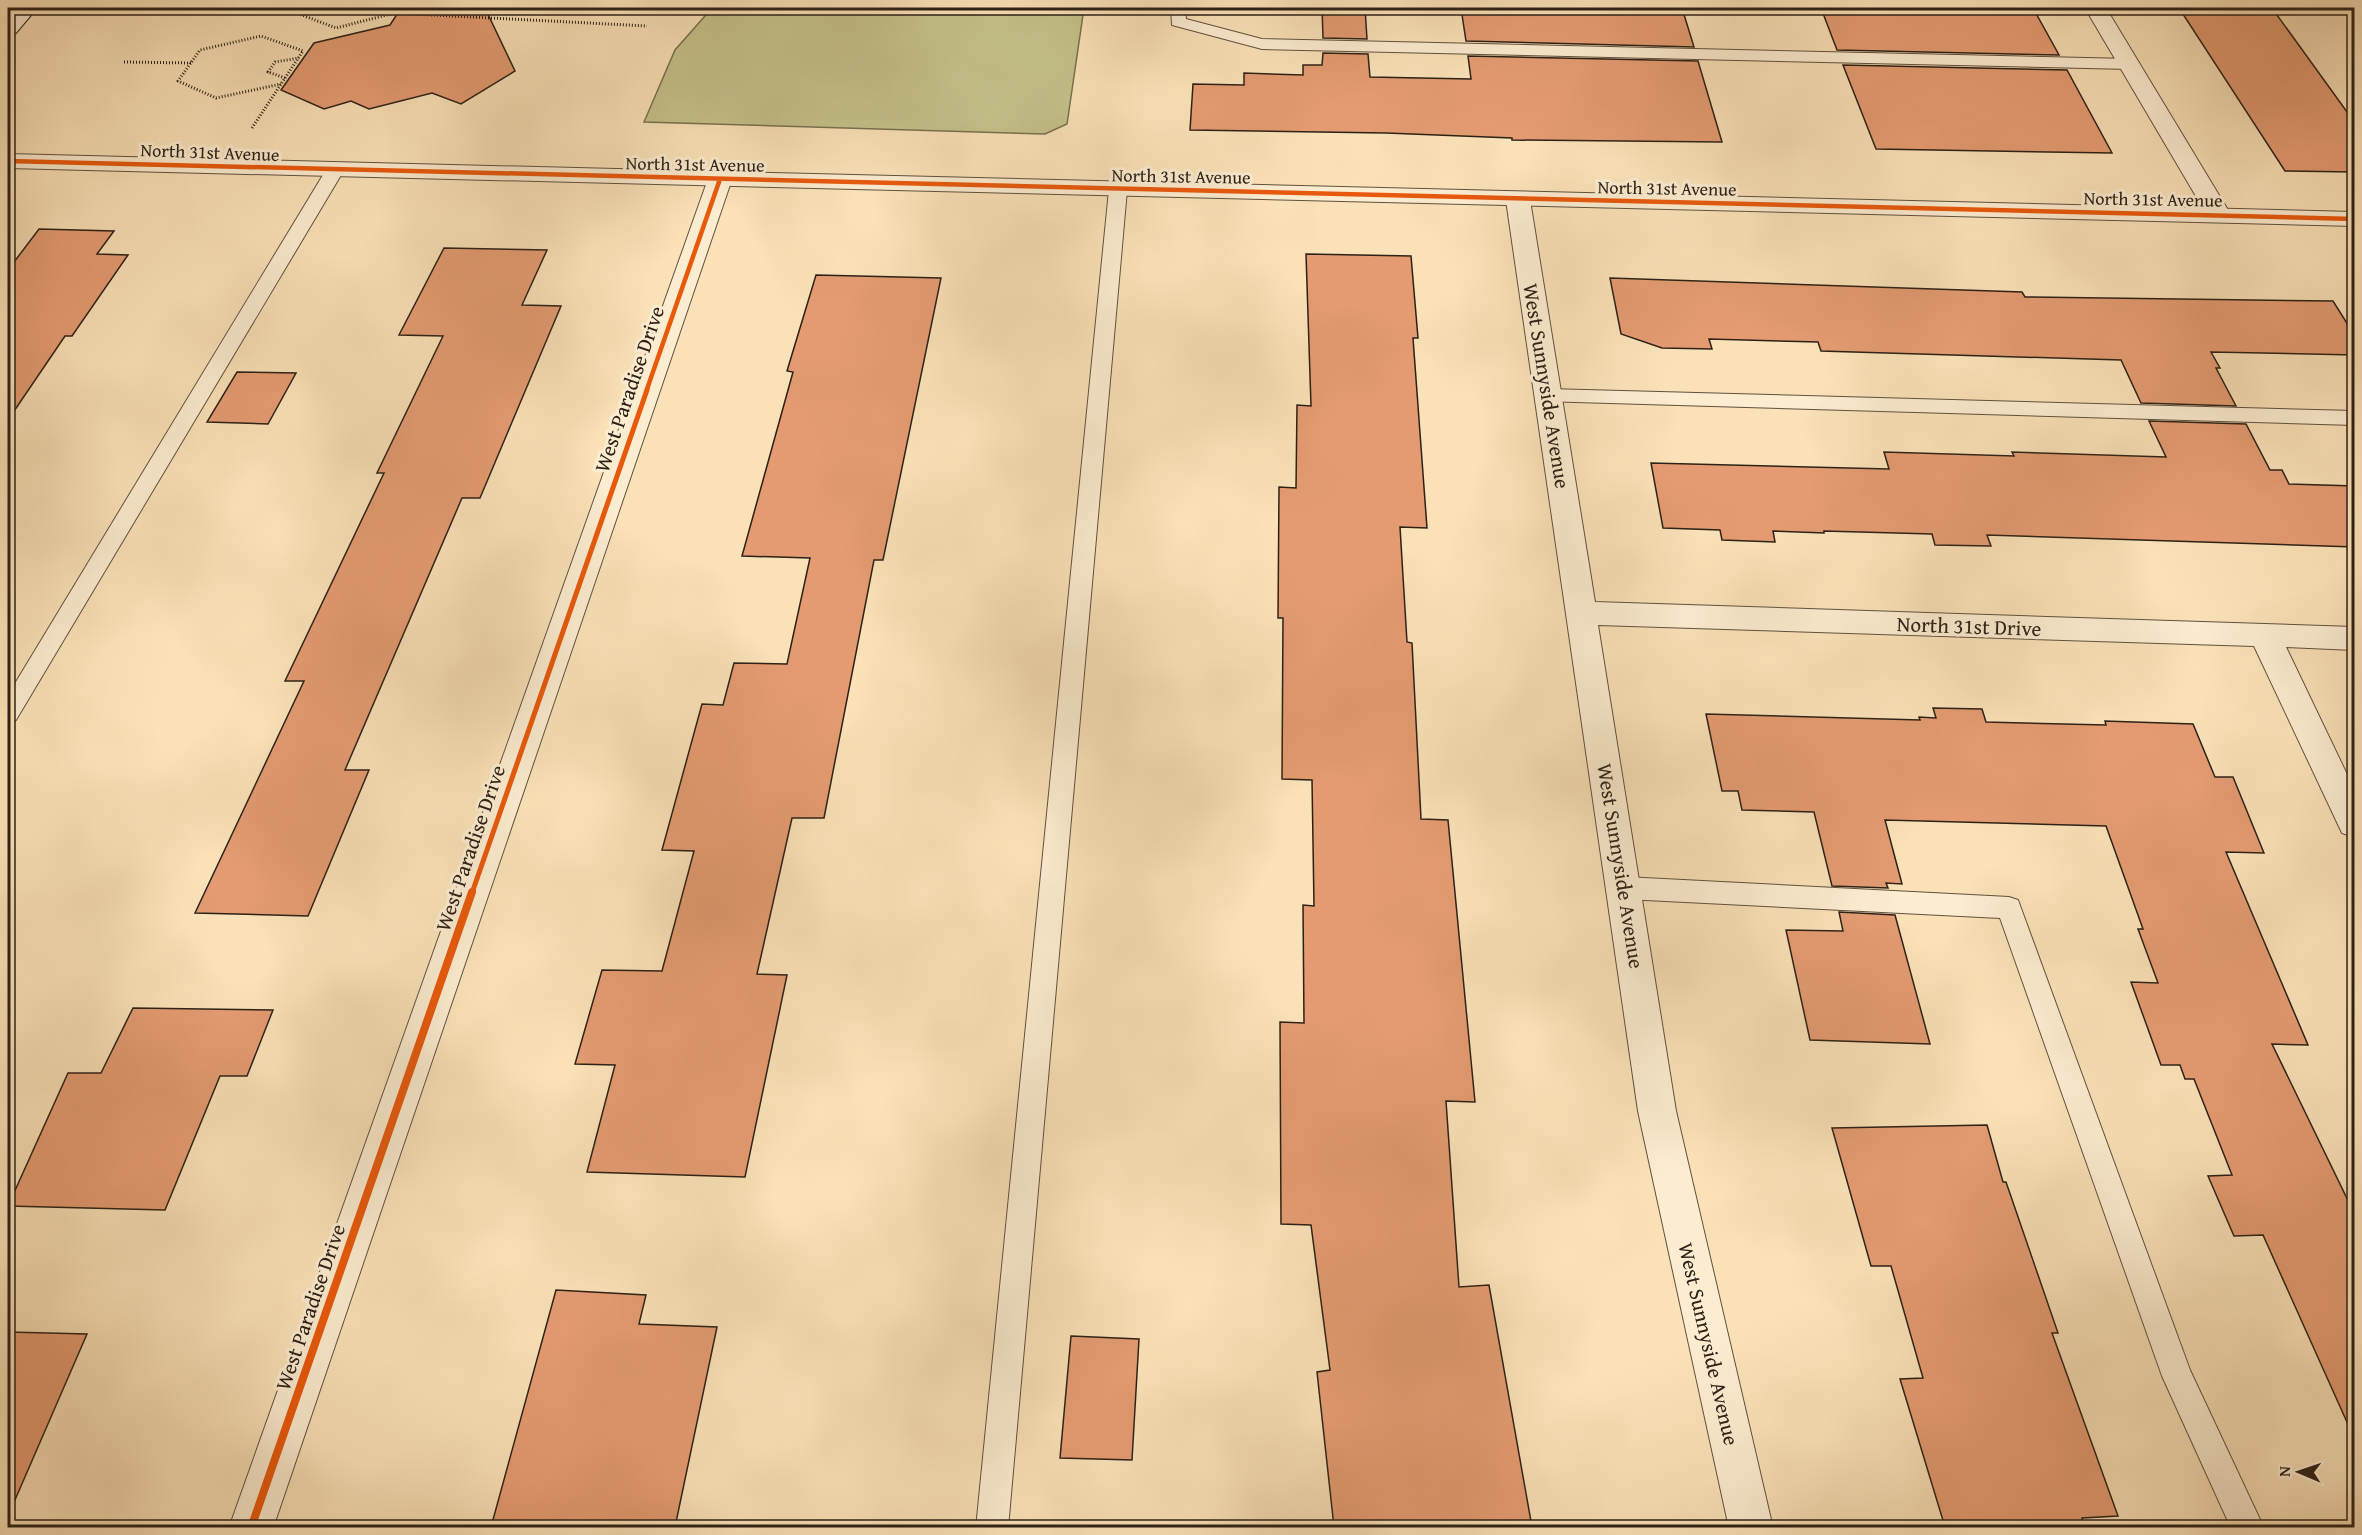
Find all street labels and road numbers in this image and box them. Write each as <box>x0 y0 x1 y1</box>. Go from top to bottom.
street label: North 31st Avenue <box>140 136 280 168</box>
street label: North 31st Avenue <box>625 149 765 179</box>
street label: North 31st Avenue <box>1111 161 1251 191</box>
street label: North 31st Avenue <box>1597 173 1737 203</box>
street label: North 31st Avenue <box>2083 184 2223 214</box>
street label: West Sunnyside Avenue <box>1515 281 1579 491</box>
street label: West Paradise Drive <box>586 302 672 476</box>
street label: North 31st Drive <box>1896 608 2042 644</box>
street label: West Paradise Drive <box>427 761 513 935</box>
street label: West Sunnyside Avenue <box>1589 761 1653 971</box>
street label: West Paradise Drive <box>267 1220 353 1394</box>
street label: West Sunnyside Avenue <box>1671 1239 1747 1449</box>

